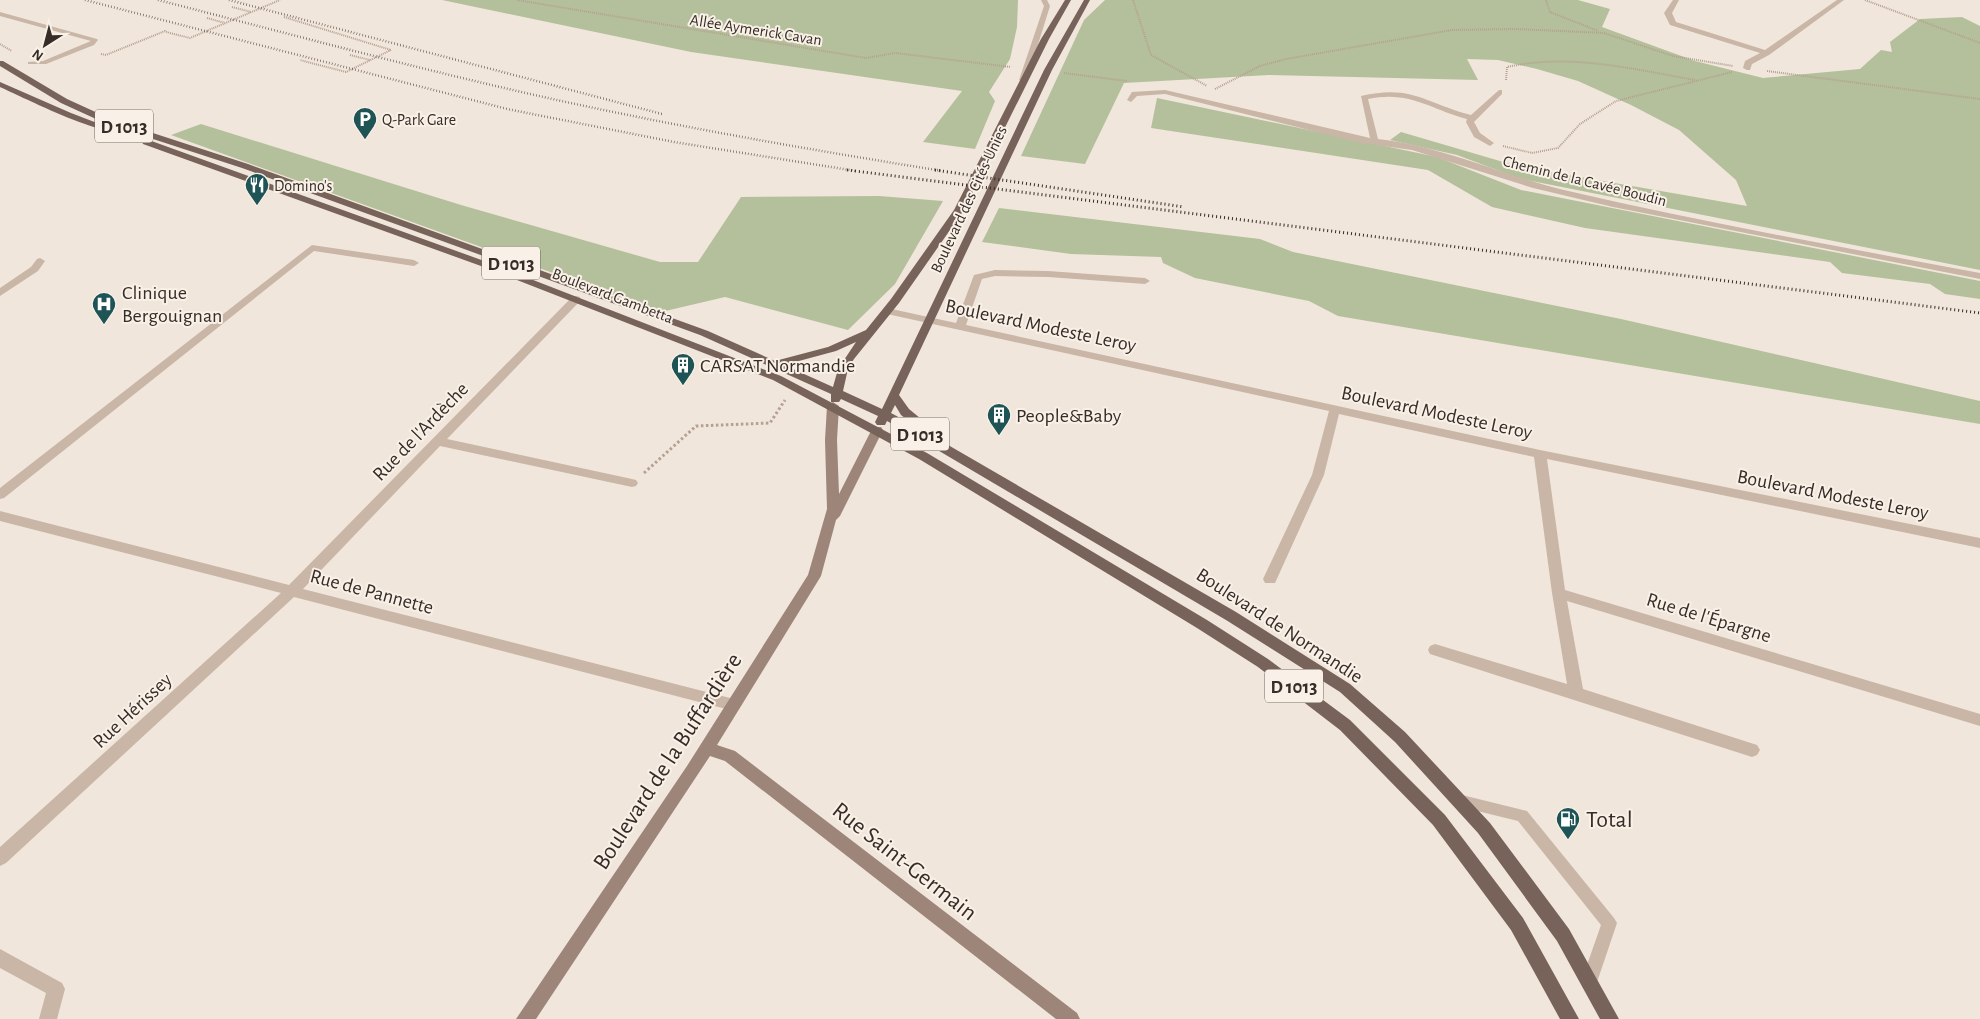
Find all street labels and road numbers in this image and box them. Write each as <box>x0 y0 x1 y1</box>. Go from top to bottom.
street label: Allée Aymerick Cavan <box>689 12 823 49</box>
road number: D 1013 <box>95 110 153 142</box>
street label: Boulevard des Cités-Unies <box>928 124 1010 275</box>
street label: Chemin de la Cavée Boudin <box>1501 153 1668 209</box>
road number: D 1013 <box>482 247 540 280</box>
street label: Boulevard Gambetta <box>550 265 675 326</box>
street label: Boulevard Modeste Leroy <box>944 296 1138 356</box>
street label: Rue de l'Ardèche <box>369 379 472 485</box>
street label: Boulevard Modeste Leroy <box>1340 383 1534 443</box>
road number: D 1013 <box>891 418 949 450</box>
street label: Boulevard Modeste Leroy <box>1735 467 1931 523</box>
street label: Boulevard de Normandie <box>1193 565 1366 687</box>
street label: Rue de Pannette <box>308 566 435 618</box>
street label: Rue de l'Épargne <box>1644 589 1774 646</box>
street label: Boulevard de la Buffardière <box>589 649 747 874</box>
street label: Rue Hérissey <box>89 669 176 752</box>
road number: D 1013 <box>1265 669 1323 702</box>
street label: Rue Saint-Germain <box>828 798 981 925</box>

